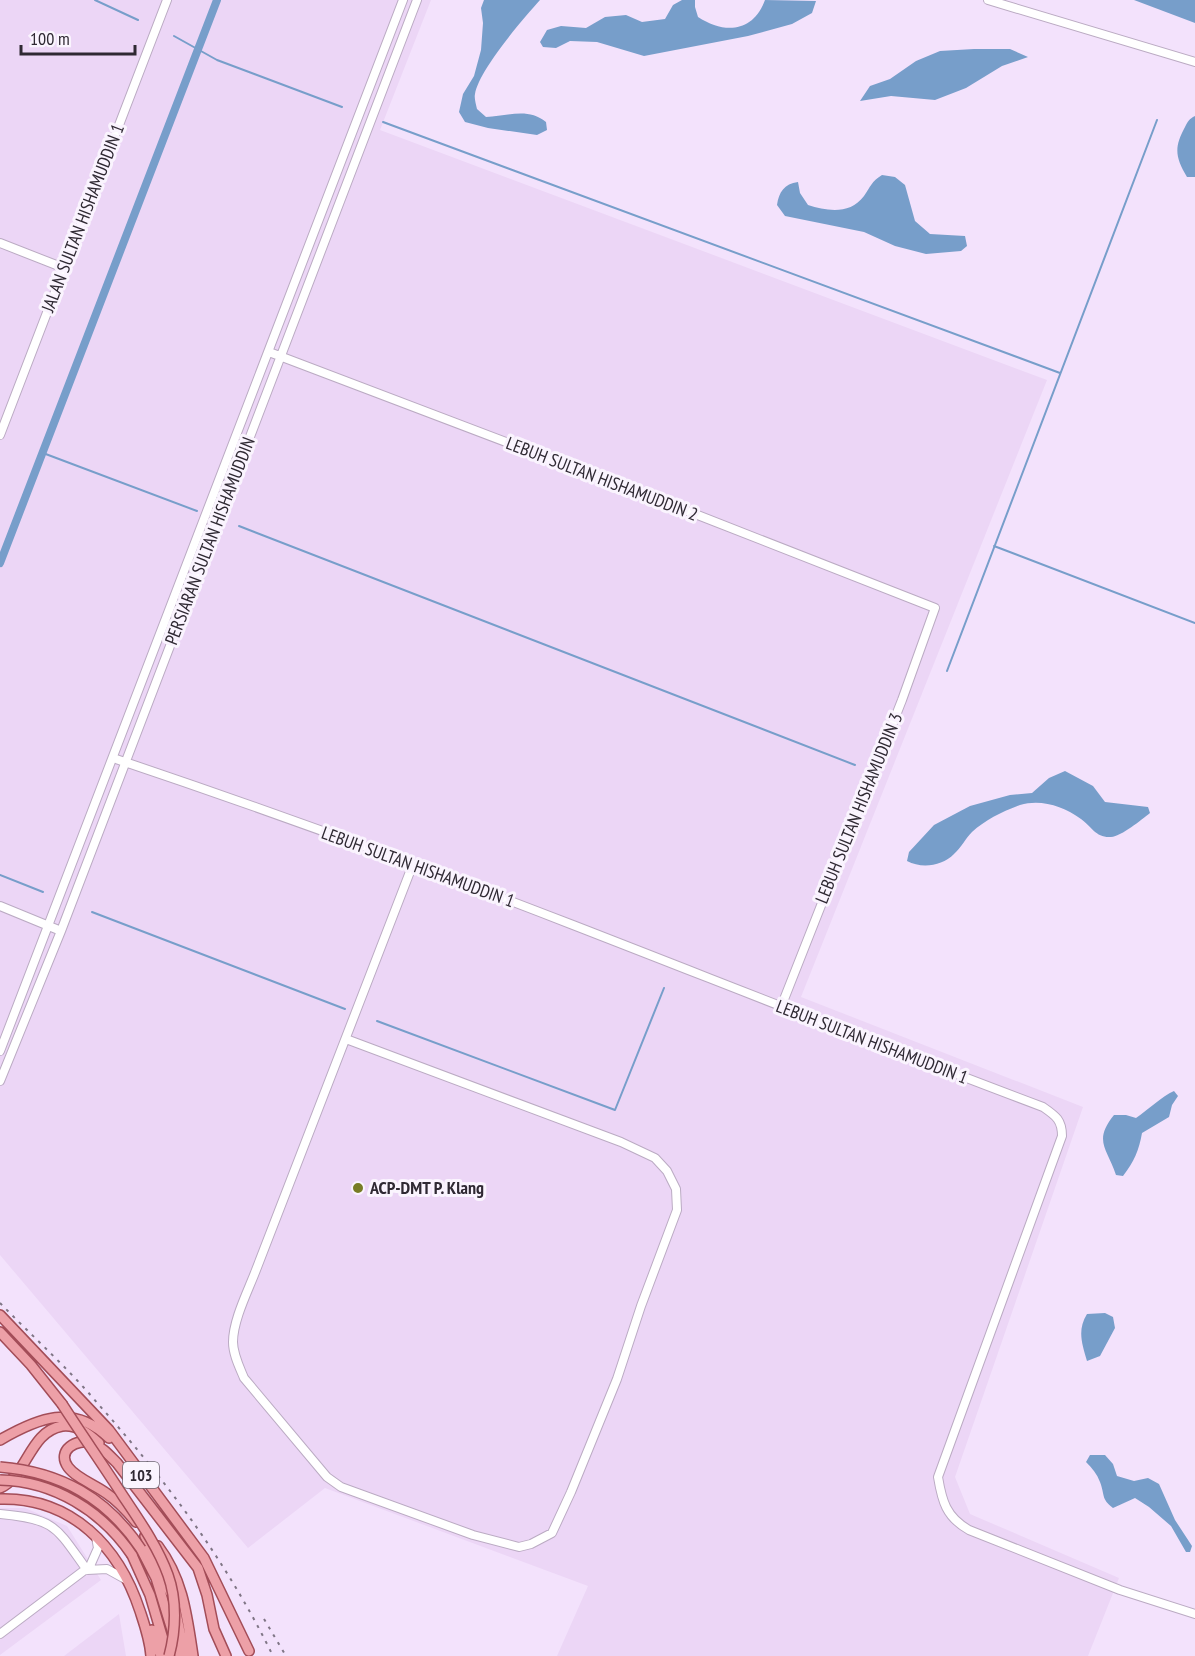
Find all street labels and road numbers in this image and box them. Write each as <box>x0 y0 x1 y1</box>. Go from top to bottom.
street label: JALAN SULTAN HISHAMUDDIN 1 <box>36 121 129 316</box>
street label: LEBUH SULTAN HISHAMUDDIN 2 <box>503 431 701 526</box>
street label: PERSIARAN SULTAN HISHAMUDDIN <box>159 434 260 648</box>
street label: LEBUH SULTAN HISHAMUDDIN 3 <box>810 709 907 907</box>
street label: LEBUH SULTAN HISHAMUDDIN 1 <box>319 821 518 912</box>
street label: LEBUH SULTAN HISHAMUDDIN 1 <box>773 994 971 1089</box>
road number: 103 <box>123 1462 159 1488</box>

